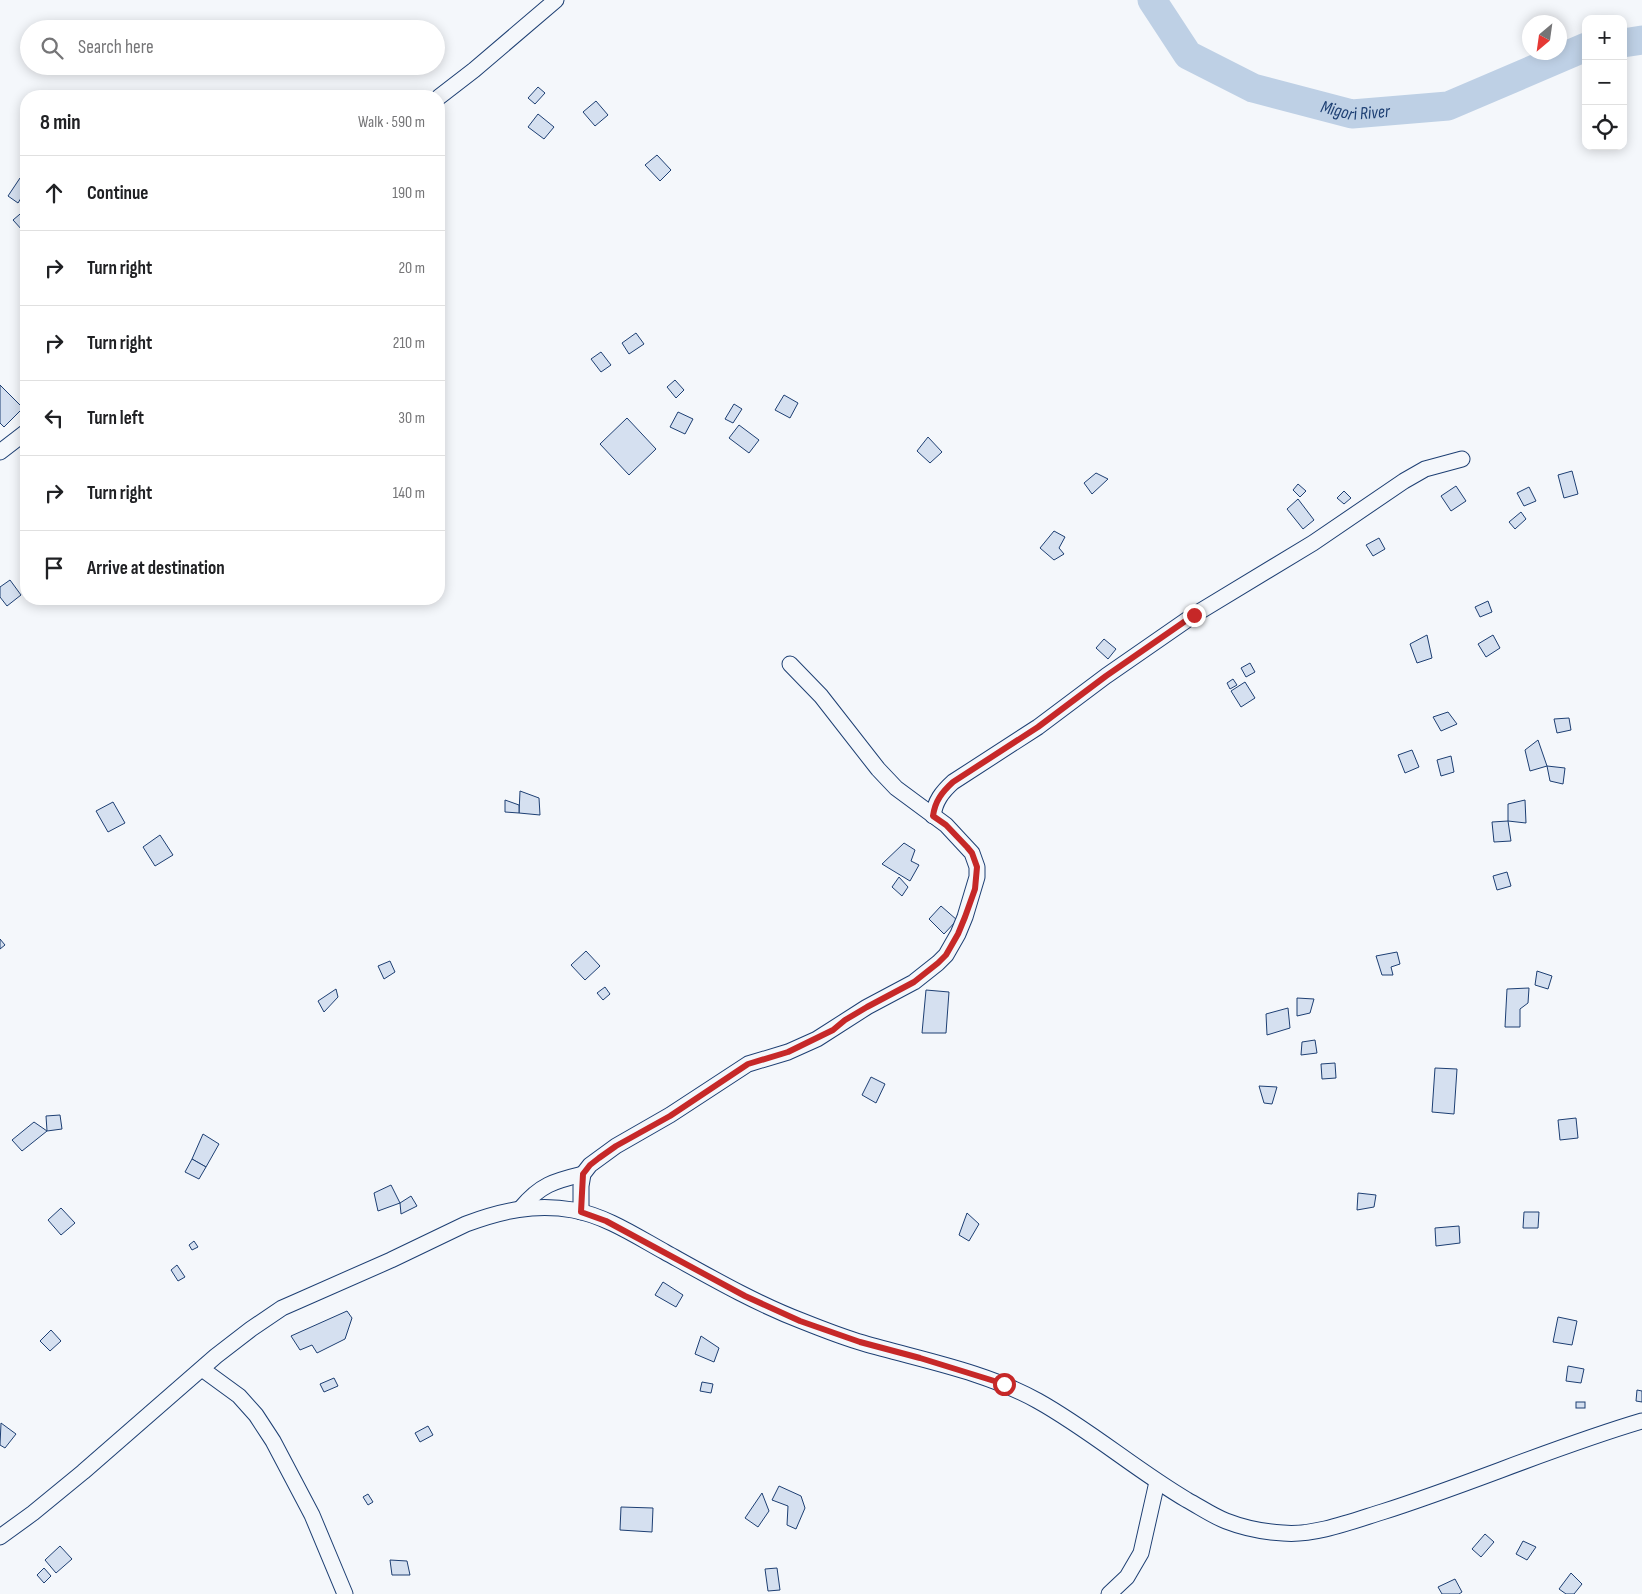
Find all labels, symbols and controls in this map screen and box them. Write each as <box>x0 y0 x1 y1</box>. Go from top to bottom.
north arrow <box>1522 15 1567 60</box>
map controls <box>1582 15 1627 150</box>
button: + <box>1582 15 1627 60</box>
search box <box>20 20 445 75</box>
icon: search <box>38 34 66 62</box>
text: Search here <box>78 36 154 59</box>
button: − <box>1582 60 1627 105</box>
water label: Migori River <box>1319 96 1392 125</box>
button: locate <box>1582 105 1627 150</box>
text: 8 min <box>40 110 81 135</box>
text: Walk · 590 m <box>358 113 425 132</box>
icon: ahead <box>40 179 68 207</box>
text: Continue <box>87 182 148 205</box>
text: 190 m <box>392 184 425 203</box>
icon: right <box>40 254 68 282</box>
text: Turn right <box>87 257 152 280</box>
text: 20 m <box>398 259 425 278</box>
icon: right <box>40 329 68 357</box>
text: Turn right <box>87 332 152 355</box>
text: 210 m <box>393 334 425 353</box>
icon: left <box>40 404 68 432</box>
text: Turn left <box>87 407 144 430</box>
text: 30 m <box>398 409 425 428</box>
icon: right <box>40 479 68 507</box>
text: Turn right <box>87 482 152 505</box>
text: 140 m <box>393 484 425 503</box>
icon: arrive <box>40 554 68 582</box>
text: Arrive at destination <box>87 557 225 580</box>
route end <box>1183 604 1206 627</box>
route start <box>993 1373 1016 1396</box>

